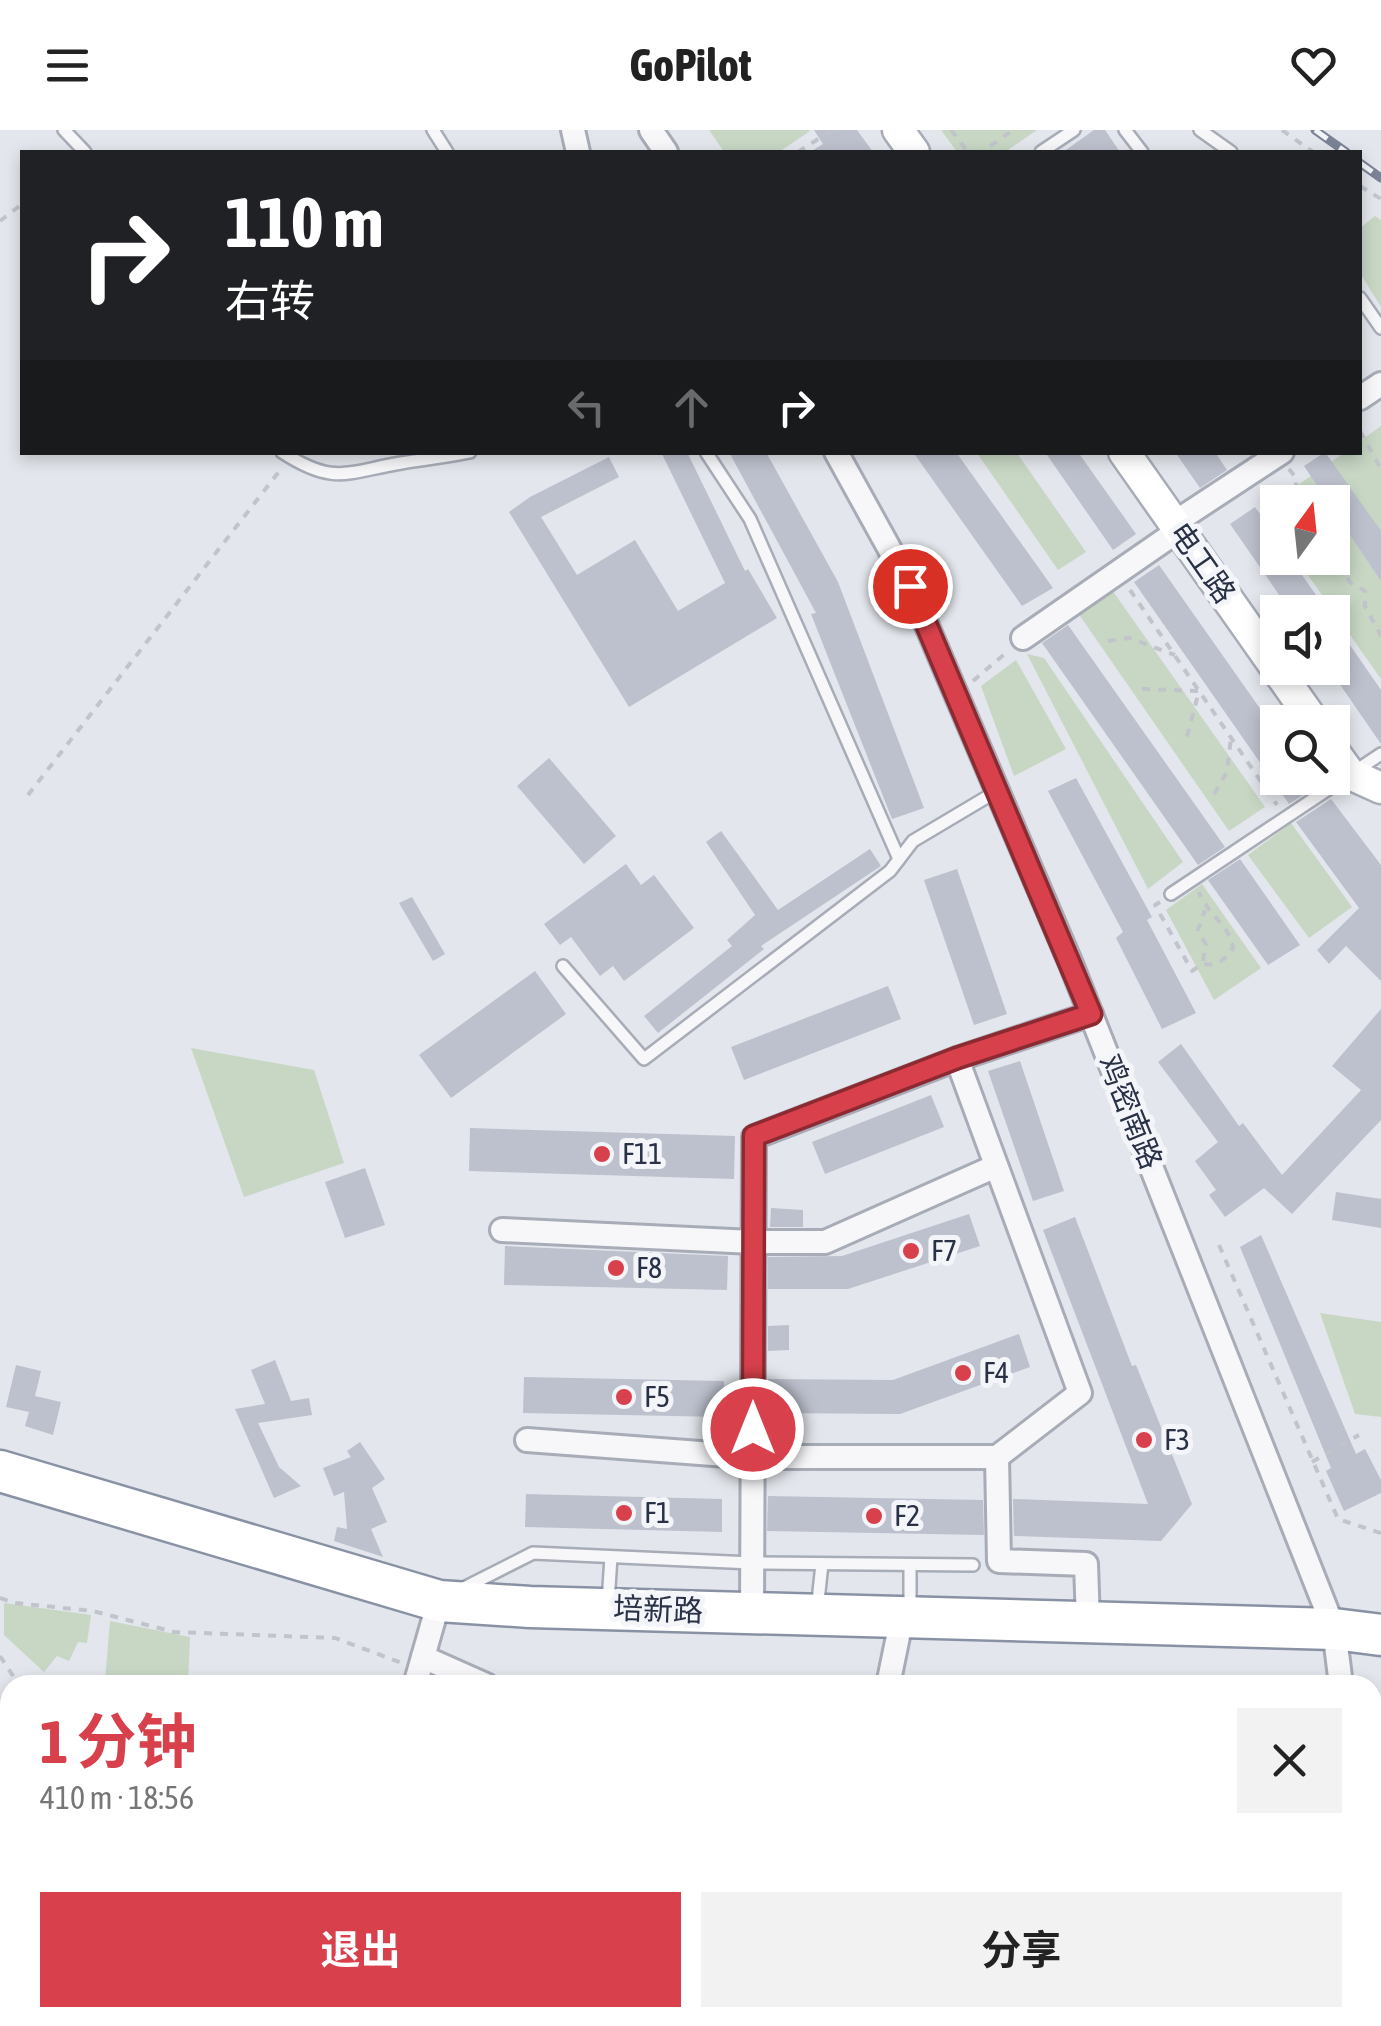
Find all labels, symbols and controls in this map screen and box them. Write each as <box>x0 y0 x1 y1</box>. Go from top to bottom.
icon: menu <box>40 38 95 93</box>
icon: heart <box>1286 38 1341 93</box>
text: GoPilot <box>629 39 752 91</box>
text: 110 m <box>225 182 384 262</box>
icon: right <box>60 190 190 320</box>
text: 右转 <box>225 275 315 327</box>
icon: left <box>559 380 614 435</box>
icon: ahead <box>664 380 719 435</box>
icon: right <box>769 380 824 435</box>
north arrow <box>1260 485 1350 575</box>
map controls <box>1260 485 1350 795</box>
street label: 电工路 <box>1163 516 1243 609</box>
pin <box>868 544 953 629</box>
icon: arrive <box>883 559 938 614</box>
button: sound <box>1260 595 1350 685</box>
button: search <box>1260 705 1350 795</box>
street label: 鸡密南路 <box>1093 1050 1169 1174</box>
place label: F11 <box>622 1136 662 1170</box>
marker: F11 <box>591 1143 613 1165</box>
place label: F7 <box>931 1233 957 1267</box>
marker: F7 <box>900 1240 922 1262</box>
place label: F8 <box>636 1250 662 1284</box>
marker: F8 <box>605 1257 627 1279</box>
place label: F4 <box>983 1355 1009 1389</box>
marker: F4 <box>952 1362 974 1384</box>
position arrow <box>701 1377 805 1481</box>
place label: F5 <box>644 1379 670 1413</box>
marker: F5 <box>613 1386 635 1408</box>
place label: F3 <box>1164 1422 1190 1456</box>
marker: F3 <box>1133 1429 1155 1451</box>
place label: F1 <box>644 1495 670 1529</box>
place label: F2 <box>894 1498 920 1532</box>
marker: F1 <box>613 1502 635 1524</box>
marker: F2 <box>863 1505 885 1527</box>
street label: 培新路 <box>612 1590 704 1628</box>
text: 1 分钟 <box>40 1707 196 1776</box>
button: close <box>1237 1708 1342 1813</box>
text: 410 m · 18:56 <box>40 1779 194 1816</box>
button: 退出 <box>40 1892 681 2007</box>
button: 分享 <box>701 1892 1342 2007</box>

